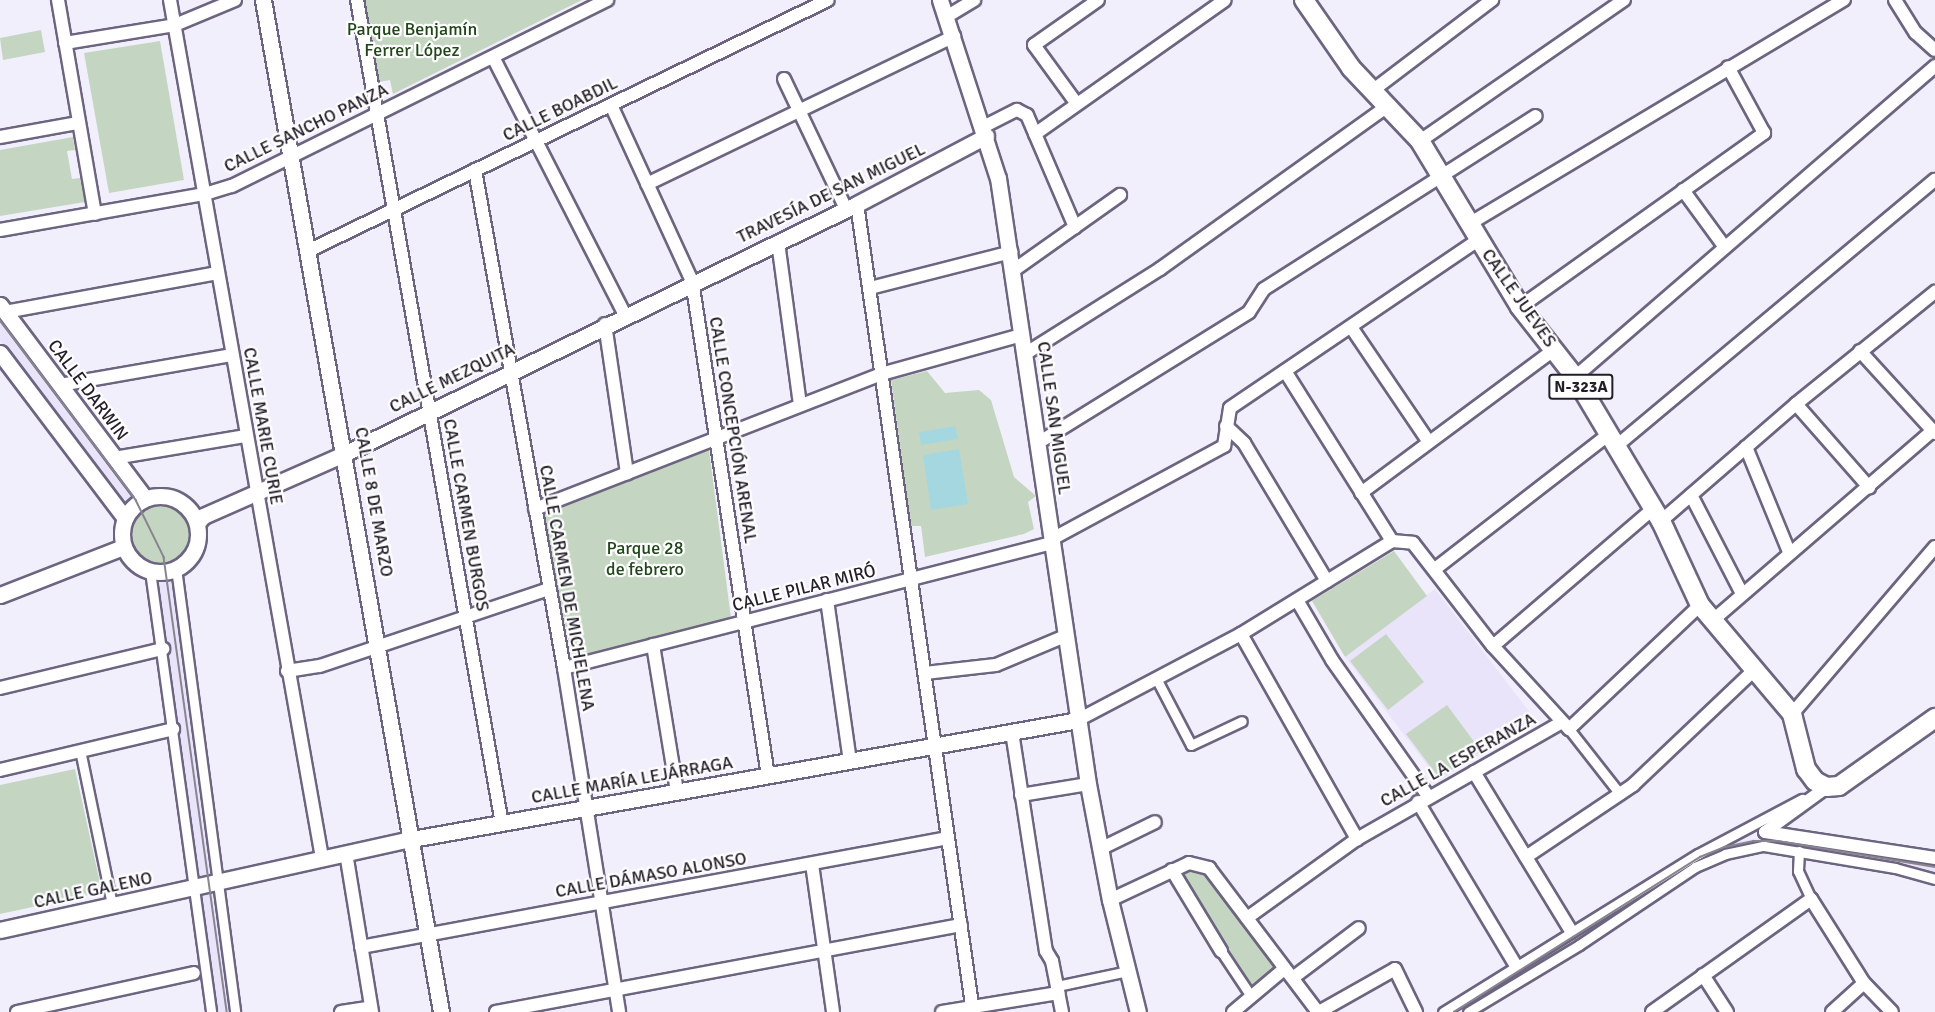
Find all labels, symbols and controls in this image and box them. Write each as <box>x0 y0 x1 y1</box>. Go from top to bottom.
park label: Parque Benjamín Ferrer López <box>347 19 477 62</box>
street label: CALLE BOABDIL <box>499 72 621 146</box>
street label: CALLE SANCHO PANZA <box>220 79 392 177</box>
street label: TRAVESÍA DE SAN MIGUEL <box>734 138 928 248</box>
street label: CALLE JUEVES <box>1477 245 1561 351</box>
street label: CALLE CONCEPCIÓN ARENAL <box>704 315 762 545</box>
street label: CALLE DARWIN <box>43 335 133 445</box>
street label: CALLE MEZQUITA <box>386 338 518 418</box>
street label: CALLE SAN MIGUEL <box>1033 340 1075 496</box>
street label: CALLE MARIE CURIE <box>239 346 287 506</box>
road number: N-323A <box>1548 374 1614 400</box>
street label: CALLE CARMEN BURGOS <box>438 417 494 613</box>
street label: CALLE 8 DE MARZO <box>350 425 398 579</box>
street label: CALLE CARMEN DE MICHELENA <box>535 463 599 713</box>
park label: Parque 28 de febrero <box>606 538 684 580</box>
street label: CALLE PILAR MIRÓ <box>730 560 878 616</box>
street label: CALLE LA ESPERANZA <box>1377 708 1539 812</box>
street label: CALLE MARÍA LEJÁRRAGA <box>530 752 734 808</box>
street label: CALLE DÁMASO ALONSO <box>554 848 748 902</box>
street label: CALLE GALENO <box>32 867 154 913</box>

